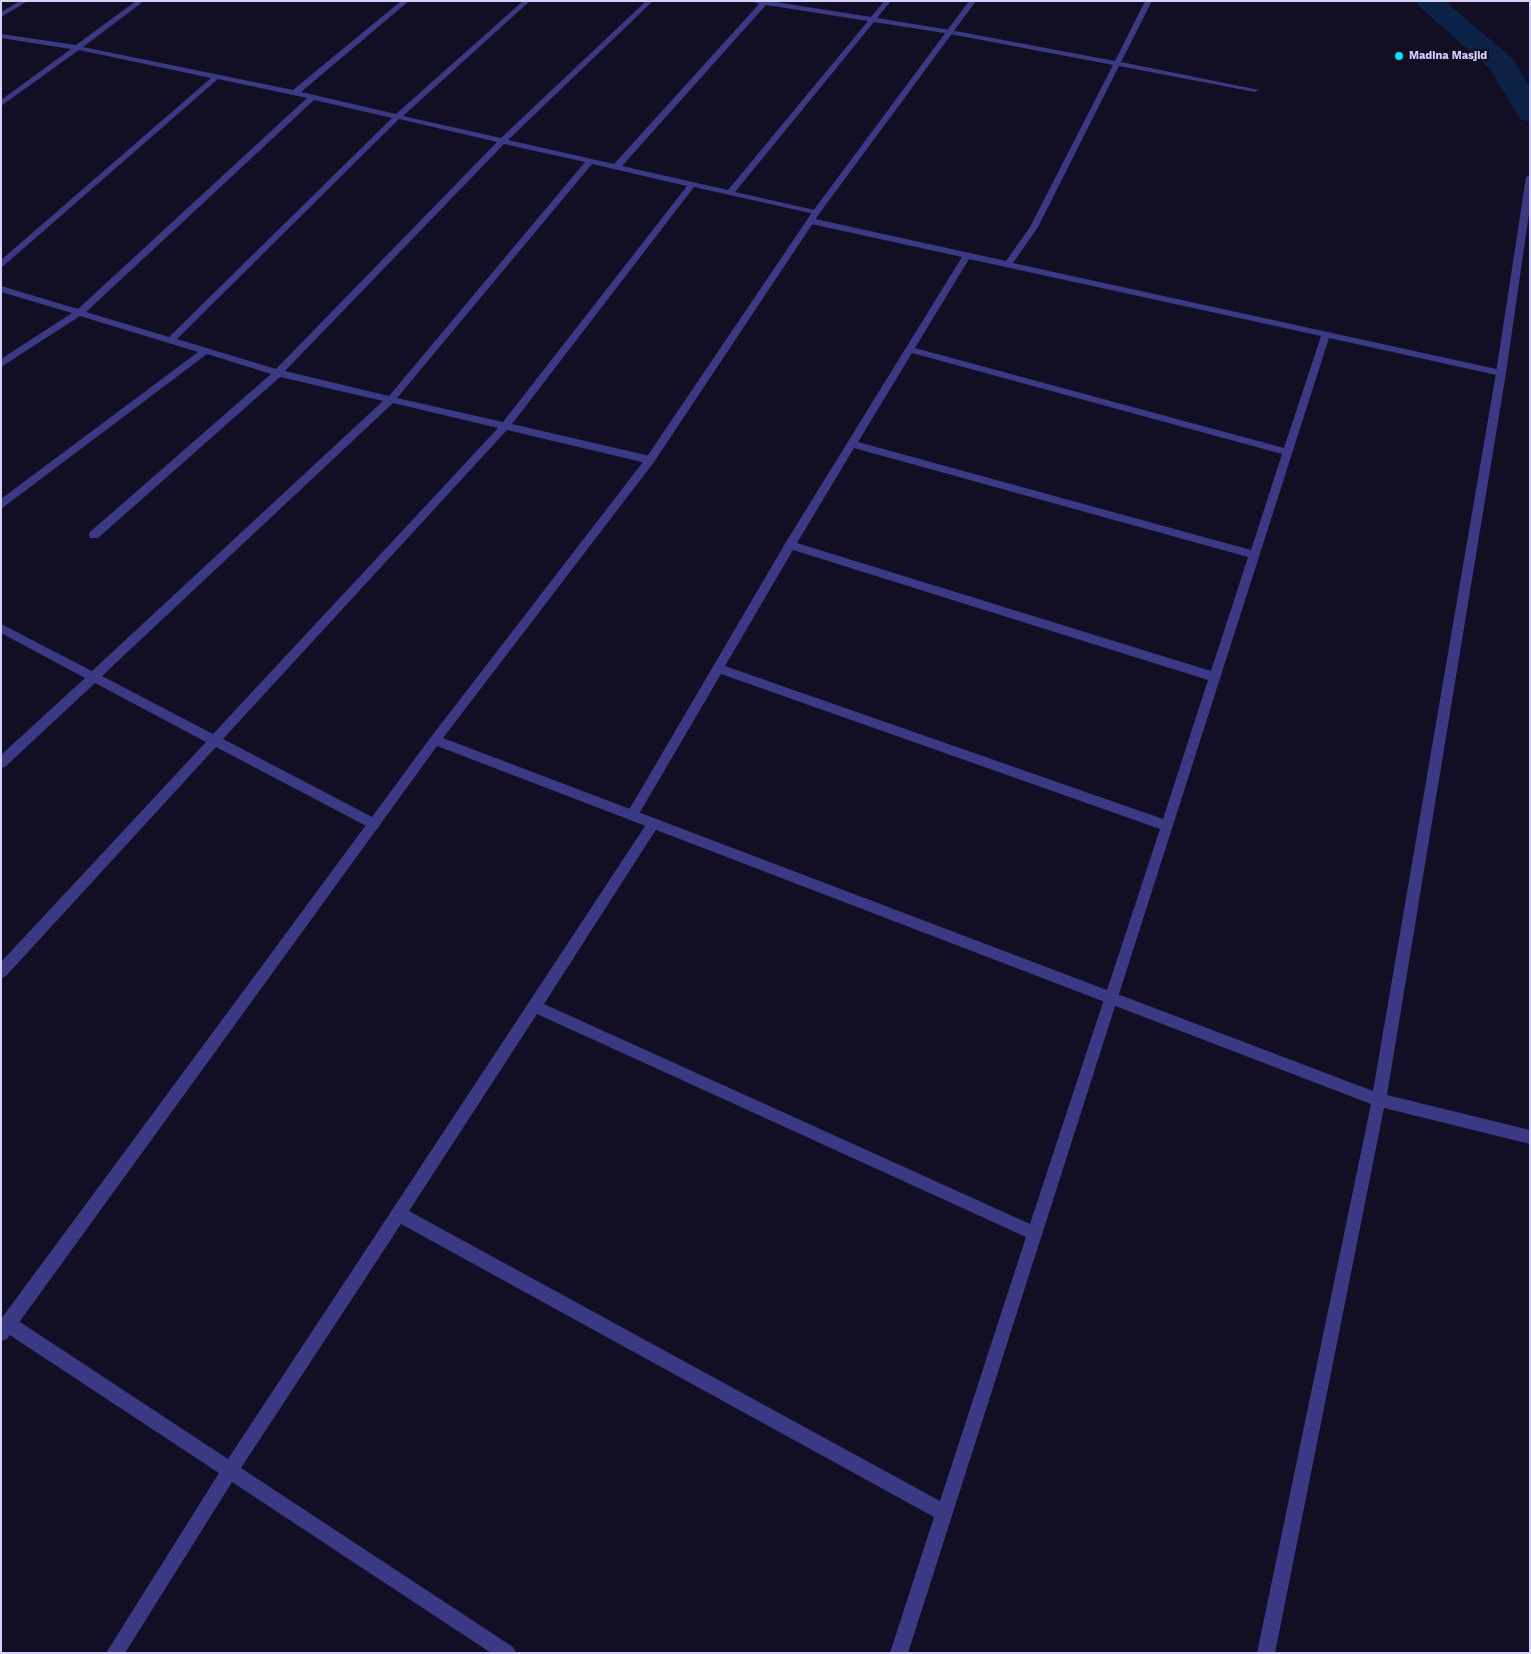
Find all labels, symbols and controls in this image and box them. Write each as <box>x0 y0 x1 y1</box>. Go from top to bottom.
place label: Madina Masjid <box>1409 49 1487 63</box>
marker: Madina Masjid <box>1393 50 1405 62</box>

